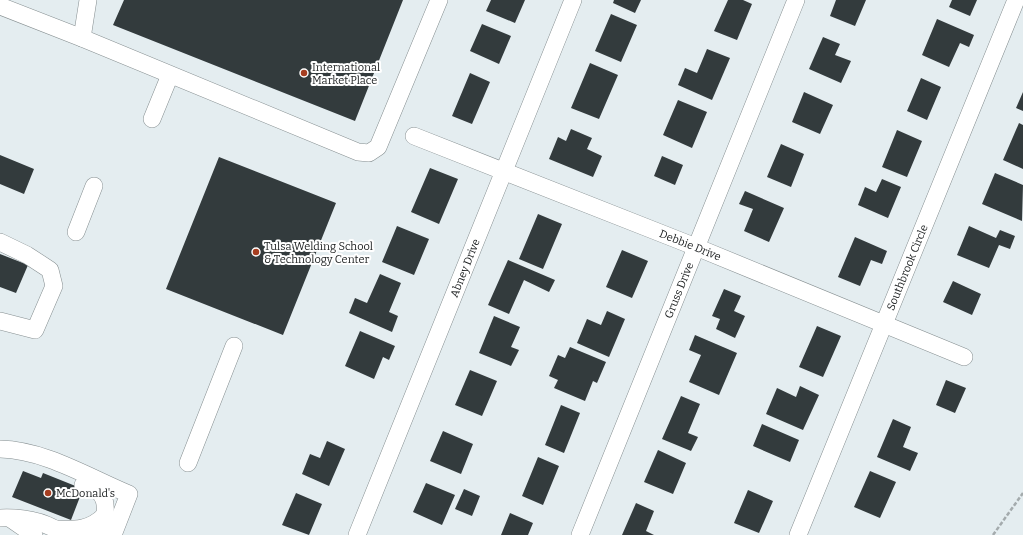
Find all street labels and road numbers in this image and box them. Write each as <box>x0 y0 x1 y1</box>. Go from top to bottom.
street label: Southbrook Circle <box>884 223 931 312</box>
street label: Debbie Drive <box>657 227 723 264</box>
street label: Abney Drive <box>448 237 483 299</box>
street label: Gruss Drive <box>662 260 696 320</box>

